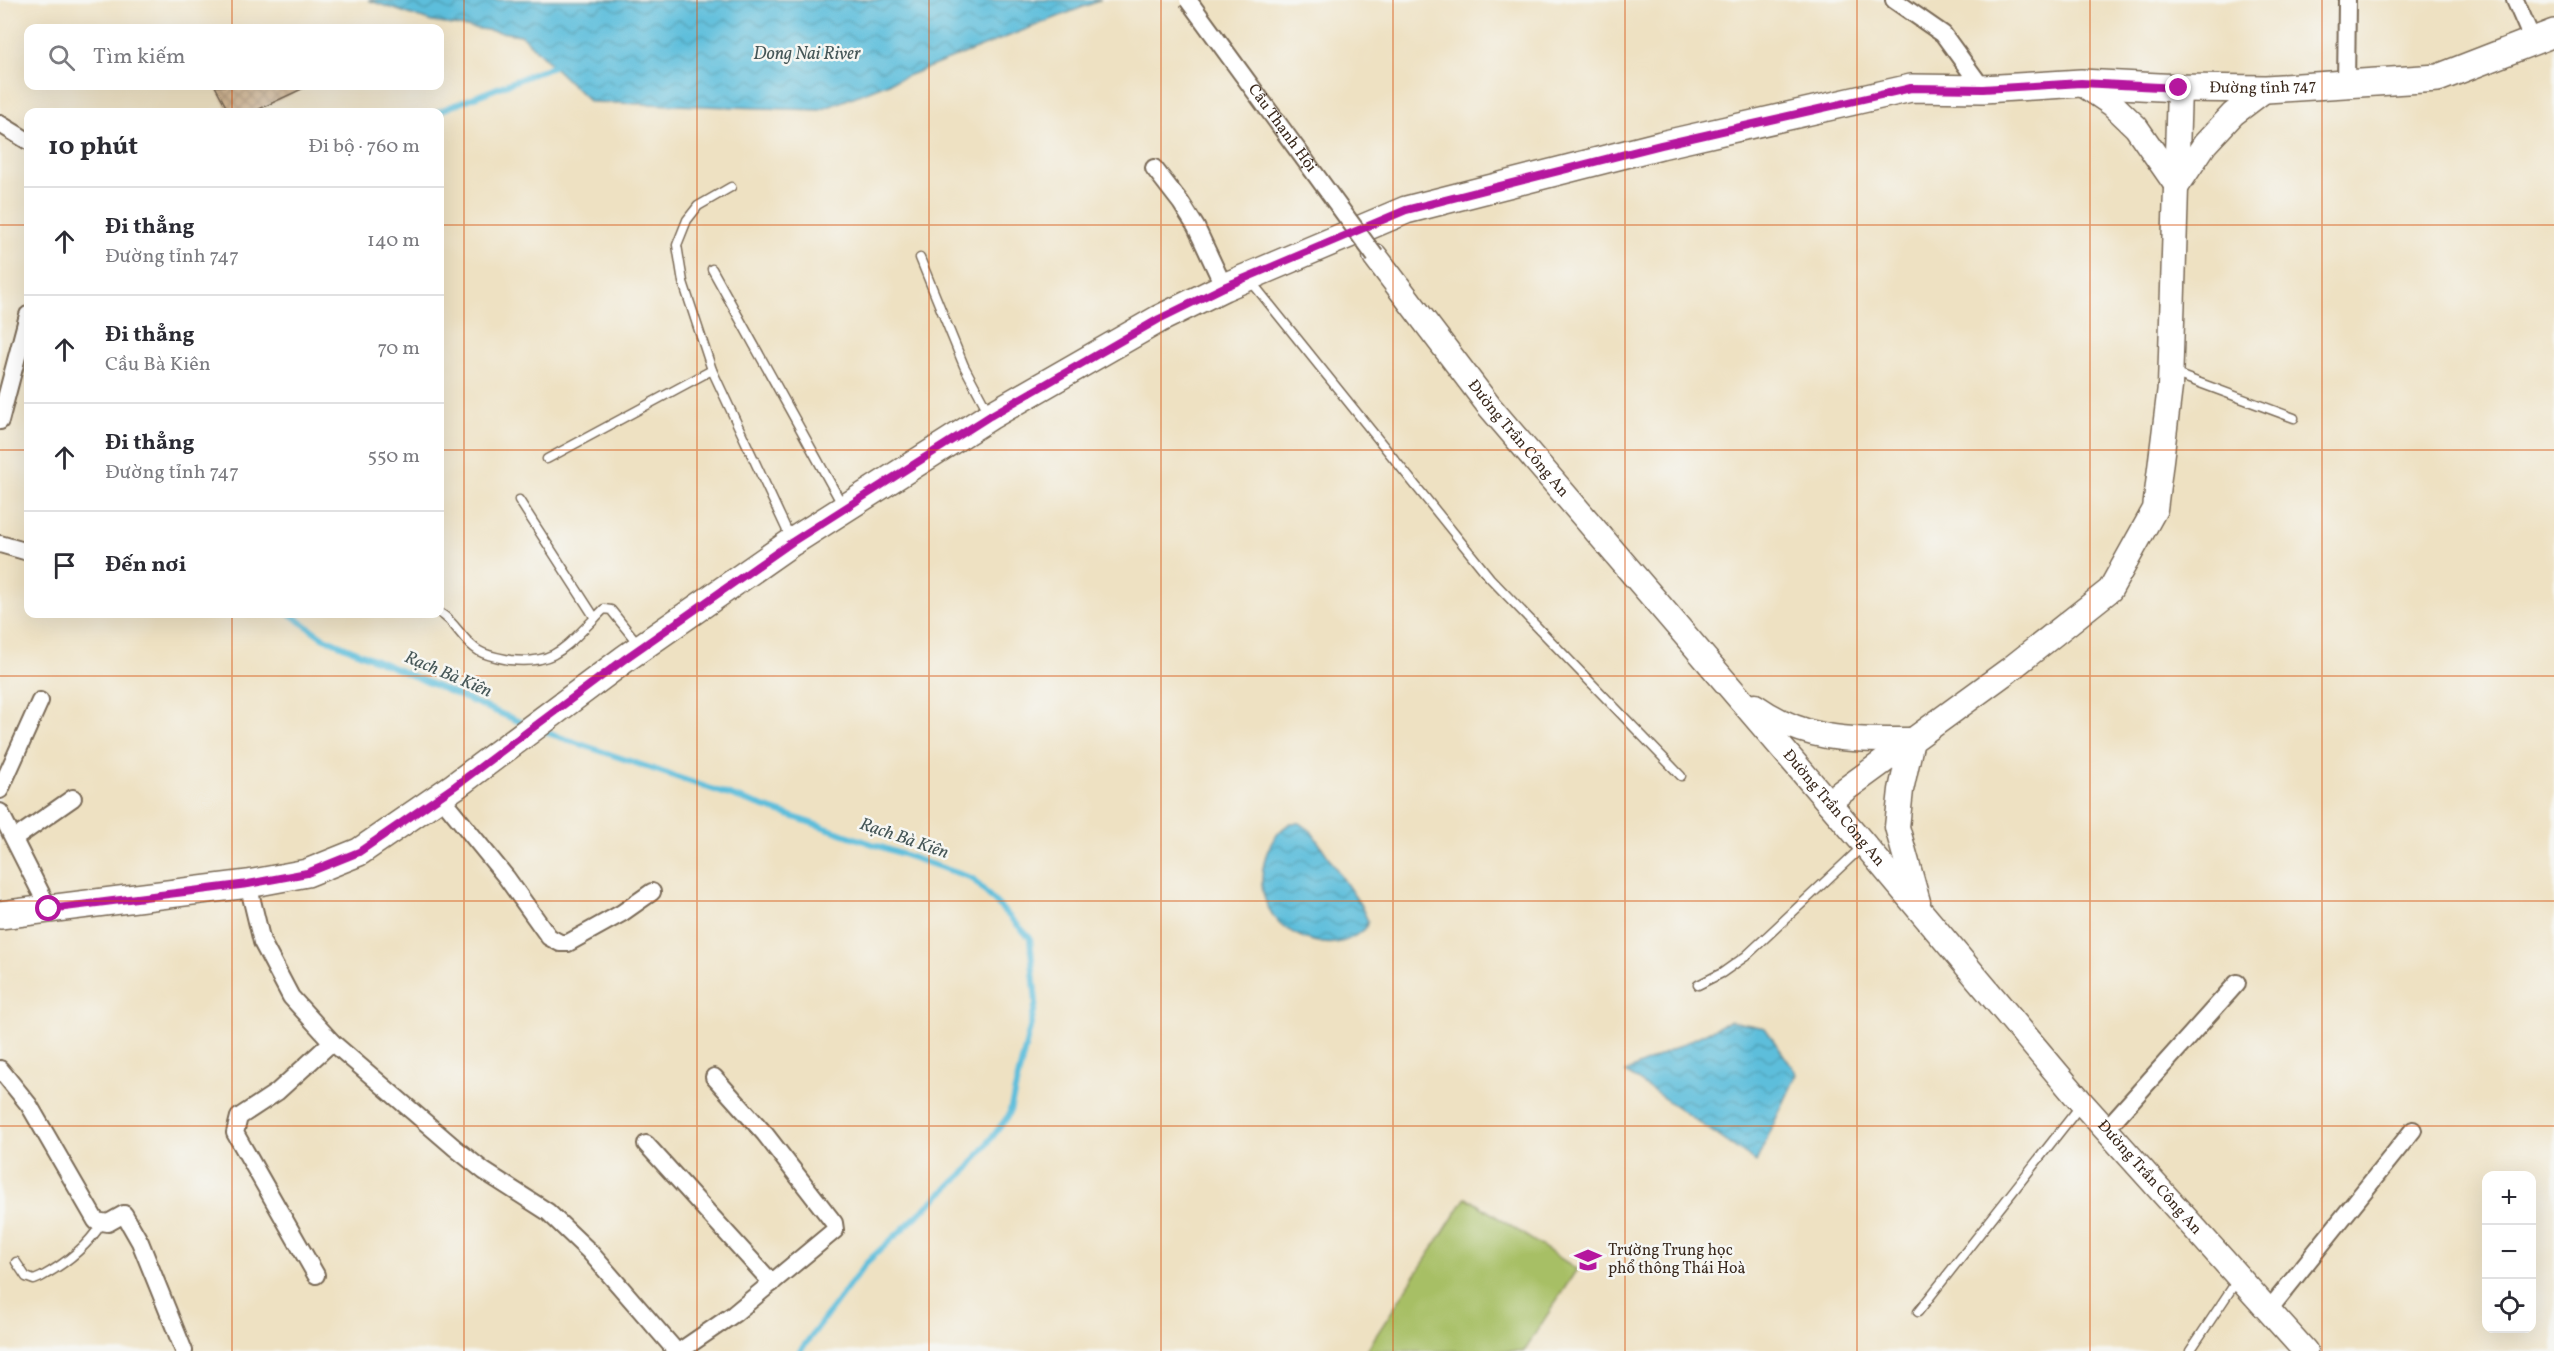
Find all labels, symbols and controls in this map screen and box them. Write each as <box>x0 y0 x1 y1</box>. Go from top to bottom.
search box <box>24 24 444 90</box>
icon: search <box>45 41 78 74</box>
text: Tìm kiếm <box>93 42 186 73</box>
water label: Dong Nai River <box>753 42 861 67</box>
route end <box>2165 74 2191 100</box>
street label: Đường tỉnh 747 <box>2209 75 2317 100</box>
street label: Cầu Thạnh Hội <box>1242 80 1322 177</box>
text: 10 phút <box>48 129 138 165</box>
text: Đi bộ · 760 m <box>308 133 420 161</box>
text: Đi thẳng <box>105 212 195 243</box>
icon: ahead <box>48 225 81 258</box>
text: 140 m <box>367 227 420 255</box>
text: Đường tỉnh 747 <box>105 243 239 271</box>
text: Đi thẳng <box>105 320 195 351</box>
icon: ahead <box>48 333 81 366</box>
text: 70 m <box>377 335 420 363</box>
text: Cầu Bà Kiên <box>105 351 211 379</box>
street label: Đường Trần Công An <box>1462 375 1574 502</box>
text: Đi thẳng <box>105 428 195 459</box>
icon: ahead <box>48 441 81 474</box>
text: 550 m <box>367 443 420 471</box>
text: Đường tỉnh 747 <box>105 459 239 487</box>
icon: arrive <box>48 549 81 582</box>
text: Đến nơi <box>105 550 187 581</box>
water label: Rạch Bà Kiên <box>400 645 496 705</box>
street label: Đường Trần Công An <box>1777 745 1890 872</box>
water label: Rạch Bà Kiên <box>856 812 952 866</box>
route start <box>35 895 61 921</box>
street label: Đường Trần Công An <box>2092 1116 2207 1240</box>
map controls <box>2482 1171 2536 1333</box>
button: + <box>2482 1171 2536 1225</box>
button: − <box>2482 1225 2536 1279</box>
place label: Trường Trung học phổ thông Thái Hoà <box>1608 1240 1745 1280</box>
school or university icon: Trường Trung học phổ thông Thái Hoà <box>1573 1245 1603 1275</box>
button: locate <box>2482 1279 2536 1333</box>

